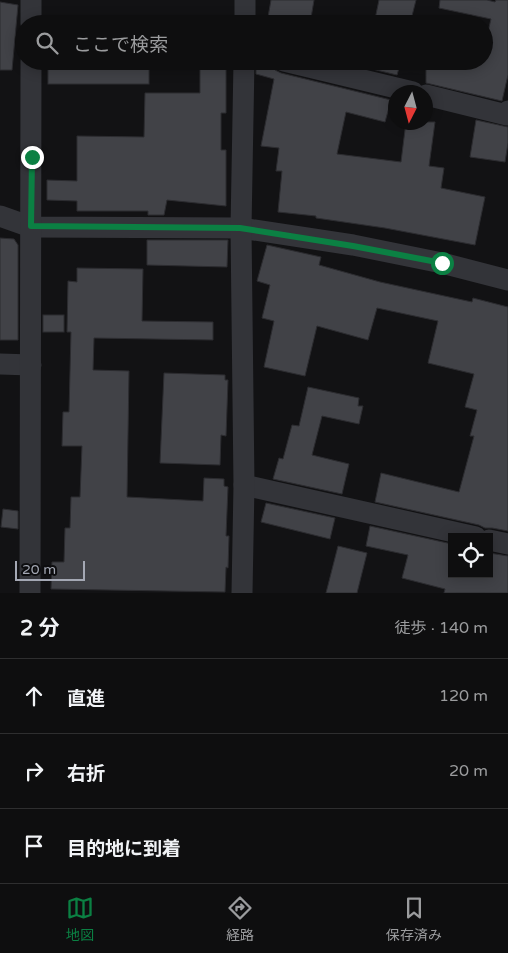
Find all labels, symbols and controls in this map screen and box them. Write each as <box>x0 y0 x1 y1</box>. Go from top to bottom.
search box <box>15 15 493 70</box>
icon: search <box>33 29 61 57</box>
text: ここで検索 <box>73 34 168 56</box>
north arrow <box>388 85 433 130</box>
route end <box>21 146 44 169</box>
route start <box>431 252 454 275</box>
map controls <box>448 533 493 578</box>
button: locate <box>448 533 493 578</box>
scale bar <box>15 558 85 581</box>
text: 20 m <box>22 561 56 578</box>
text: 2 分 <box>20 616 60 641</box>
text: 徒歩 · 140 m <box>395 618 488 638</box>
icon: ahead <box>20 682 48 710</box>
text: 120 m <box>439 686 488 706</box>
text: 直進 <box>67 688 105 710</box>
icon: right <box>20 757 48 785</box>
text: 20 m <box>449 761 488 781</box>
text: 右折 <box>67 763 105 785</box>
icon: arrive <box>20 832 48 860</box>
text: 目的地に到着 <box>67 838 181 860</box>
tab: 地図 <box>66 894 94 944</box>
tab: 経路 <box>226 894 254 944</box>
tab: 保存済み <box>386 894 442 944</box>

